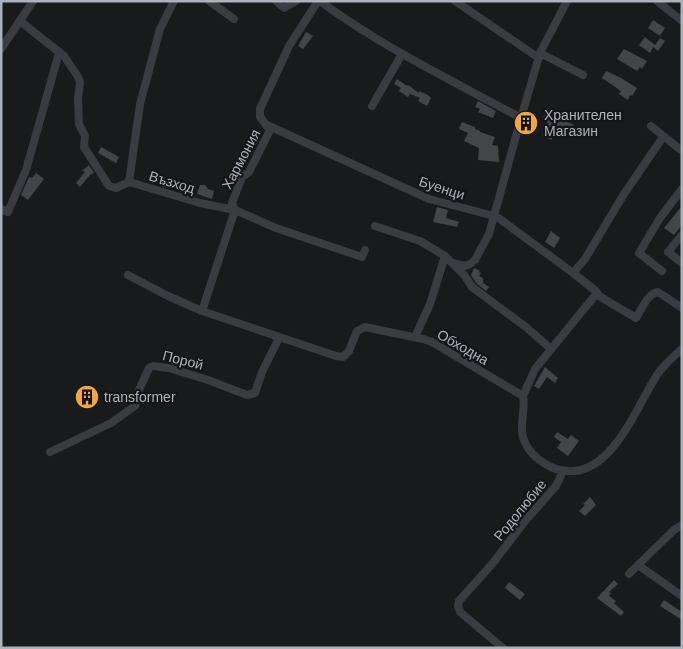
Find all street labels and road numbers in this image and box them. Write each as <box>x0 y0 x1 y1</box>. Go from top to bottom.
street label: Хармония <box>219 126 263 192</box>
street label: Възход <box>147 167 197 197</box>
street label: Буенци <box>417 173 467 203</box>
street label: Обходна <box>435 326 492 368</box>
street label: Порой <box>161 347 205 373</box>
street label: Родолюбие <box>490 476 550 544</box>

